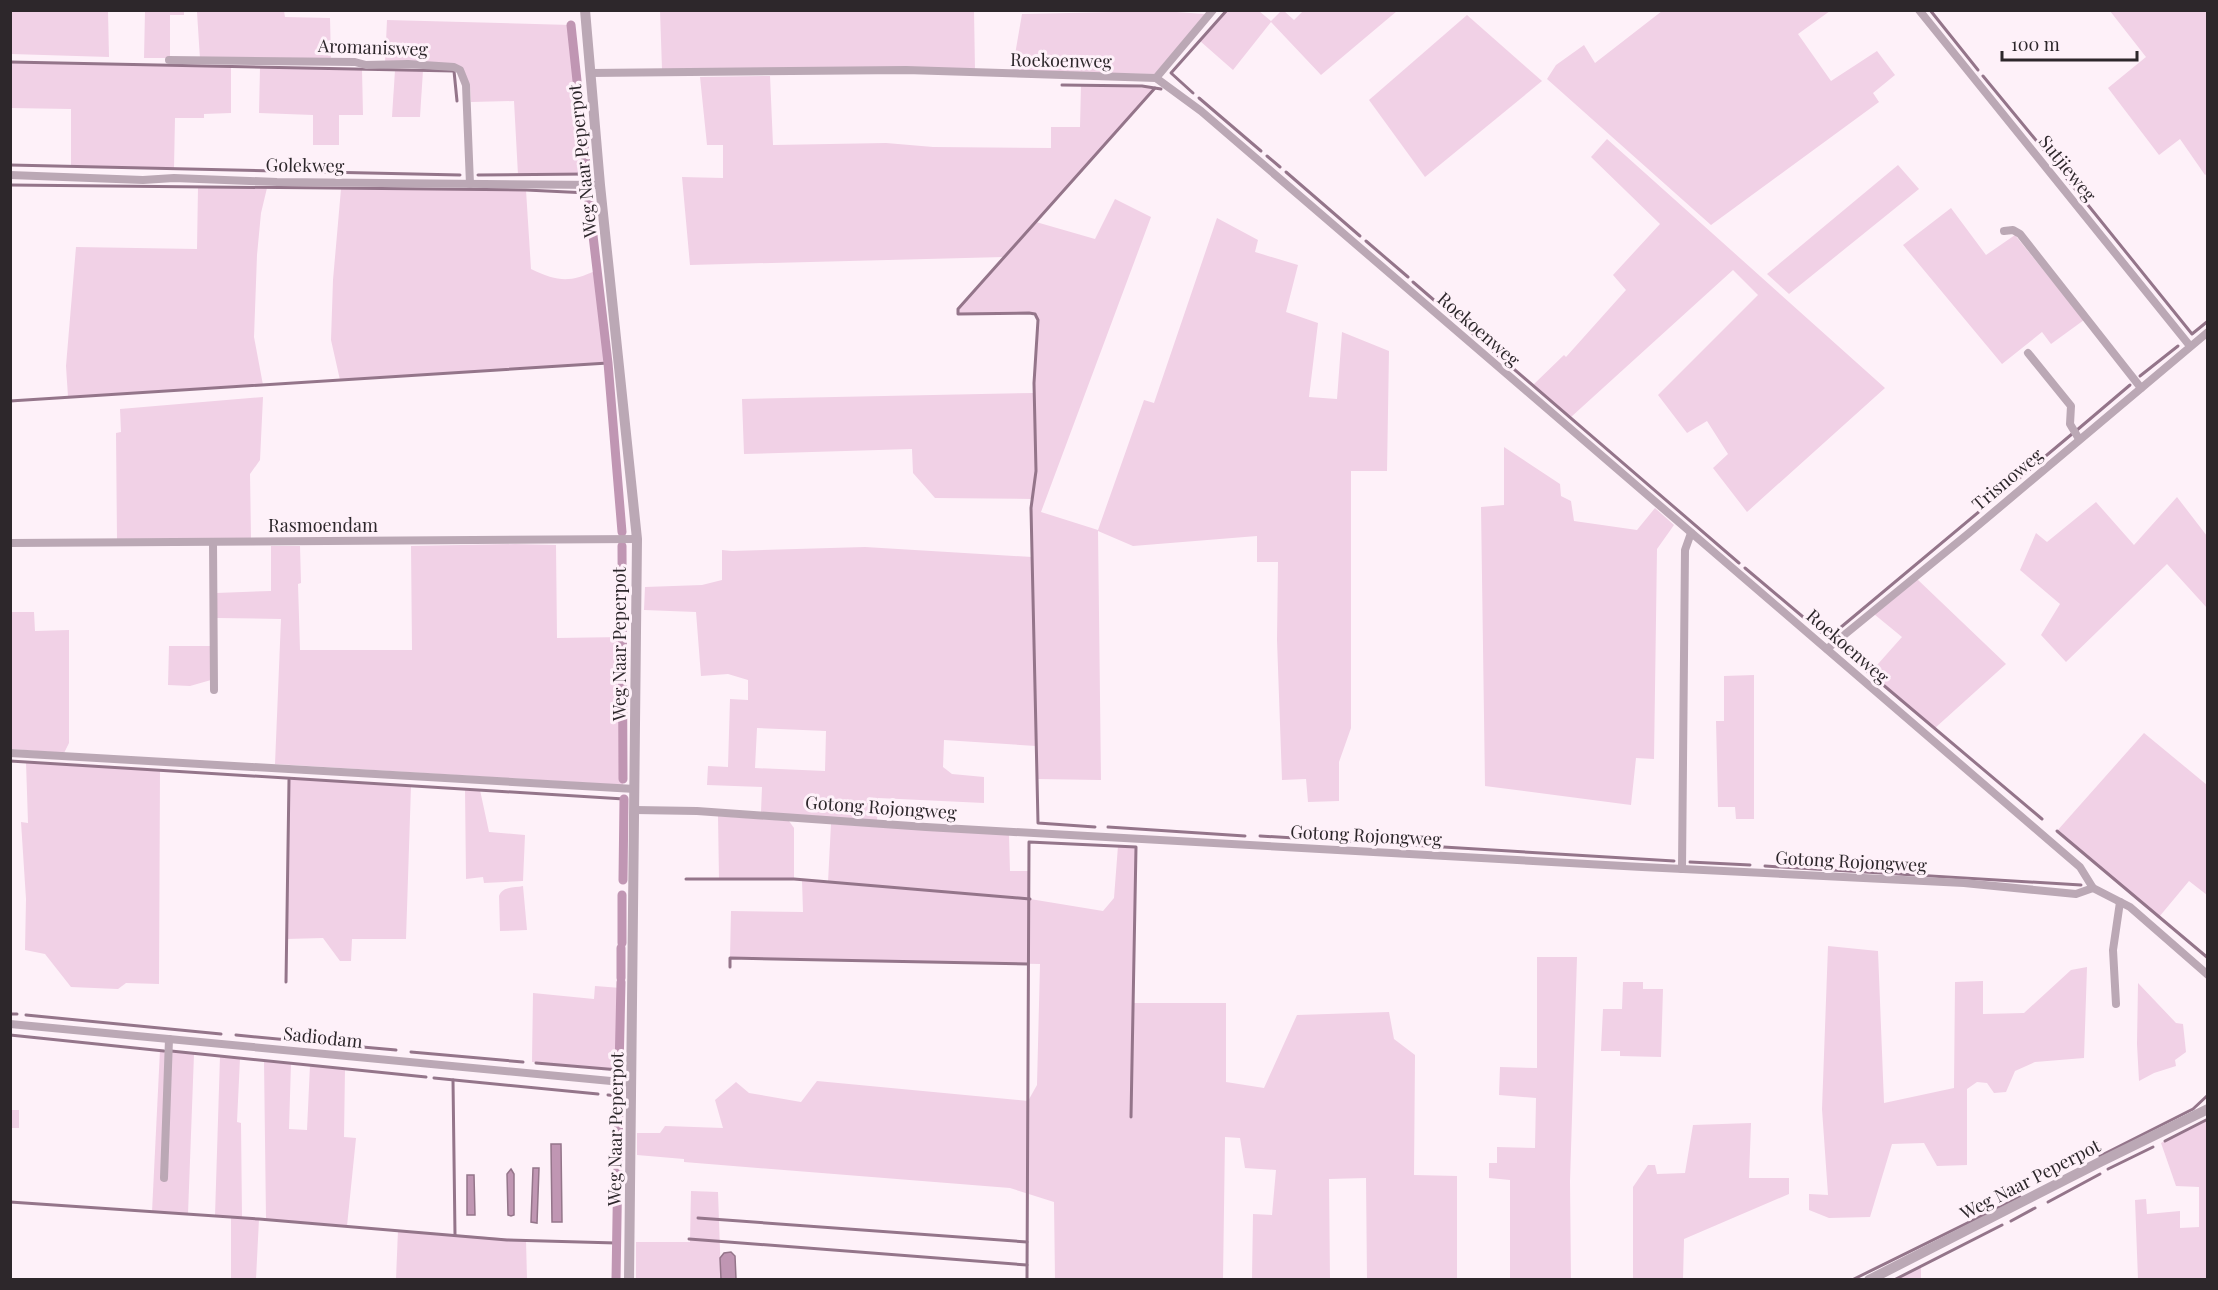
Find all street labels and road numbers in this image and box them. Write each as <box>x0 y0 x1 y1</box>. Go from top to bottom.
street label: Aromanisweg <box>317 33 429 61</box>
street label: Roekoenweg <box>1010 47 1113 73</box>
street label: Weg Naar Peperpot <box>562 82 602 240</box>
street label: Sutjieweg <box>2034 130 2102 206</box>
street label: Golekweg <box>265 152 345 178</box>
street label: Roekoenweg <box>1433 287 1526 372</box>
street label: Trisnoweg <box>1967 442 2048 516</box>
street label: Rasmoendam <box>268 513 378 537</box>
street label: Weg Naar Peperpot <box>607 566 631 722</box>
street label: Roekoenweg <box>1802 604 1895 689</box>
street label: Gotong Rojongweg <box>804 790 958 824</box>
street label: Gotong Rojongweg <box>1290 819 1443 851</box>
street label: Gotong Rojongweg <box>1775 845 1928 877</box>
street label: Sadiodam <box>282 1021 364 1053</box>
street label: Weg Naar Peperpot <box>602 1051 628 1207</box>
street label: Weg Naar Peperpot <box>1955 1133 2105 1225</box>

